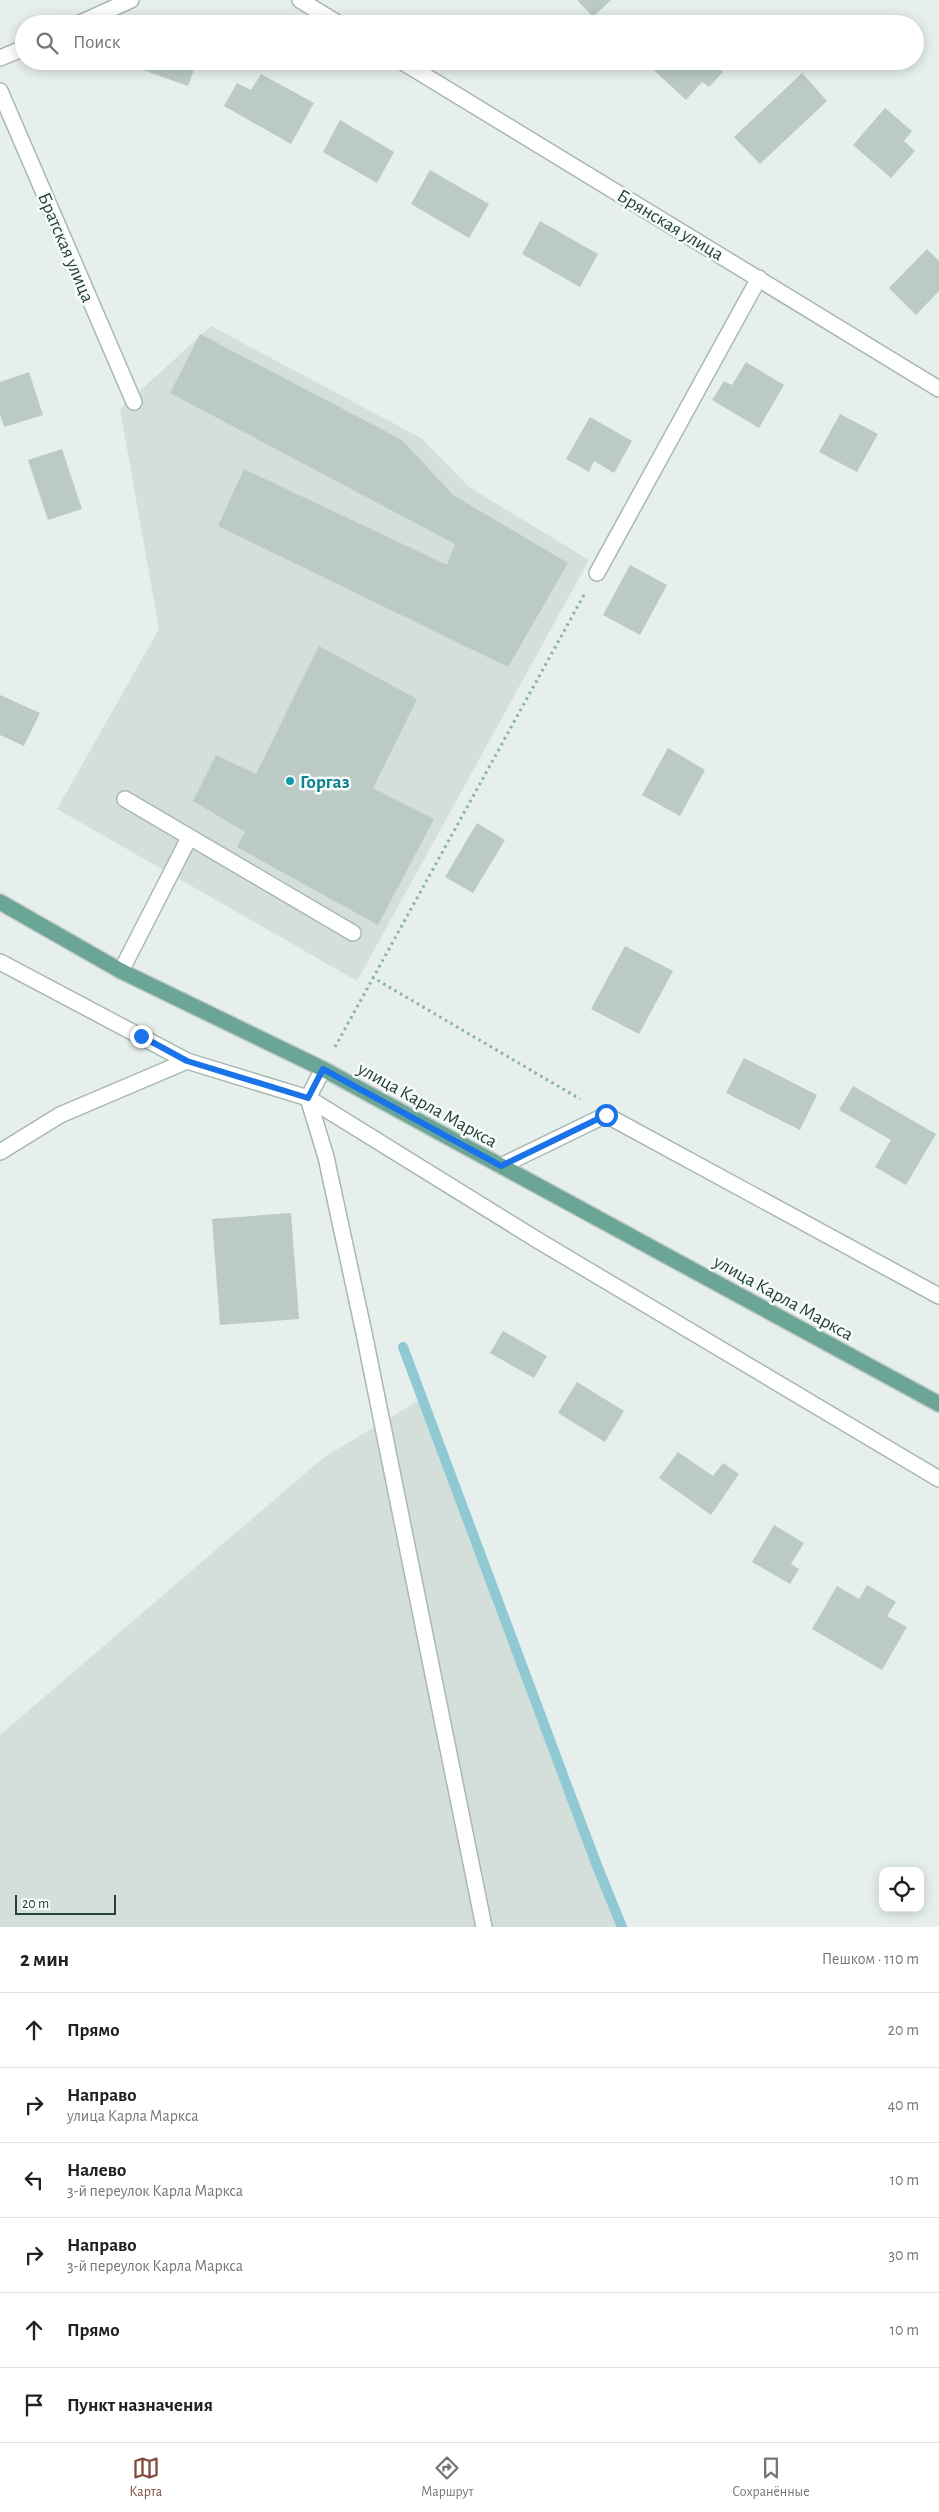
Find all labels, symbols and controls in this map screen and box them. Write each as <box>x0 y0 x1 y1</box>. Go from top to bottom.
search box <box>15 15 924 70</box>
icon: search <box>33 29 61 57</box>
text: Поиск <box>73 33 120 52</box>
street label: Брянская улица <box>614 186 727 265</box>
street label: Братская улица <box>34 190 97 306</box>
place label: Горгаз <box>300 773 350 792</box>
marker: Горгаз <box>284 775 296 787</box>
route end <box>130 1025 153 1048</box>
street label: улица Карла Маркса <box>353 1059 500 1152</box>
route start <box>595 1104 618 1127</box>
street label: улица Карла Маркса <box>709 1252 856 1345</box>
map controls <box>879 1867 924 1912</box>
button: locate <box>879 1867 924 1912</box>
scale bar <box>15 1892 116 1915</box>
text: 20 m <box>22 1897 49 1911</box>
text: 2 мин <box>20 1949 69 1970</box>
text: Пешком · 110 m <box>822 1951 919 1967</box>
icon: ahead <box>20 2016 48 2044</box>
text: Прямо <box>67 2021 120 2040</box>
text: 20 m <box>888 2022 919 2038</box>
text: Направо <box>67 2086 137 2105</box>
icon: right <box>20 2091 48 2119</box>
text: 40 m <box>887 2097 919 2113</box>
text: улица Карла Маркса <box>67 2108 199 2124</box>
text: Налево <box>67 2161 126 2180</box>
icon: left <box>20 2166 48 2194</box>
text: 10 m <box>890 2172 919 2188</box>
text: 3-й переулок Карла Маркса <box>67 2183 243 2199</box>
text: Направо <box>67 2236 137 2255</box>
icon: right <box>20 2241 48 2269</box>
text: 30 m <box>889 2247 919 2263</box>
text: 3-й переулок Карла Маркса <box>67 2258 243 2274</box>
icon: ahead <box>20 2316 48 2344</box>
text: Прямо <box>67 2321 120 2340</box>
text: 10 m <box>890 2322 919 2338</box>
icon: arrive <box>20 2391 48 2419</box>
text: Пункт назначения <box>67 2396 213 2415</box>
tab: Карта <box>129 2454 162 2501</box>
tab: Маршрут <box>421 2454 474 2501</box>
tab: Сохранённые <box>732 2454 810 2501</box>

